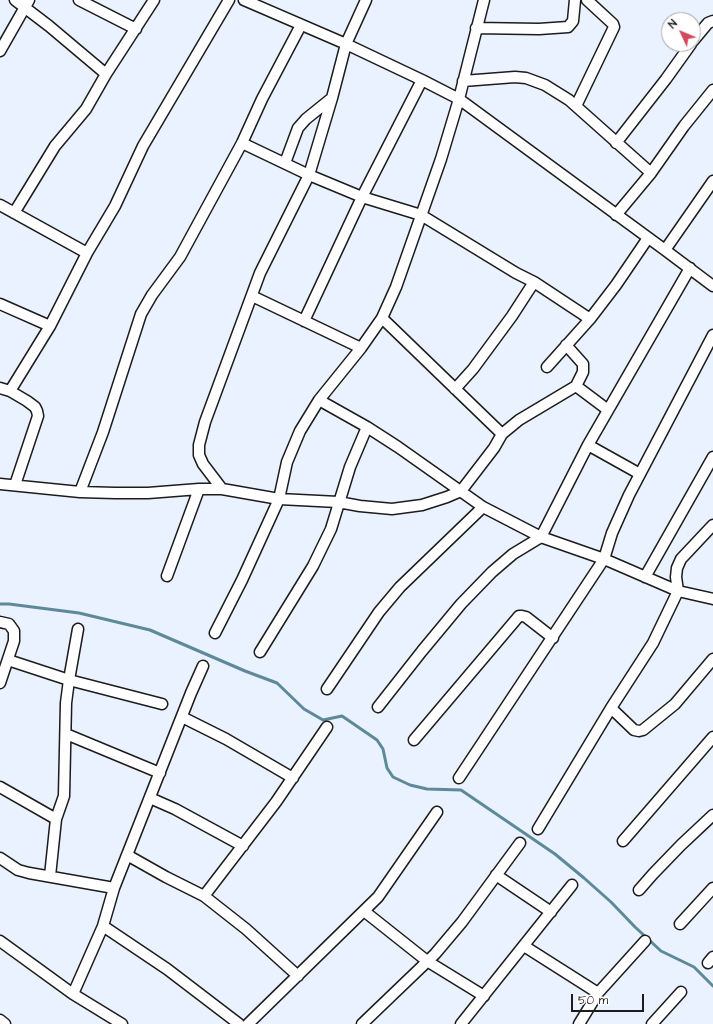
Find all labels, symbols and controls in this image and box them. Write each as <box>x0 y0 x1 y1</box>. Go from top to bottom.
north arrow <box>661 12 701 52</box>
text: N <box>665 16 681 32</box>
scale bar <box>573 986 646 1012</box>
text: 50 m <box>578 992 608 1009</box>

